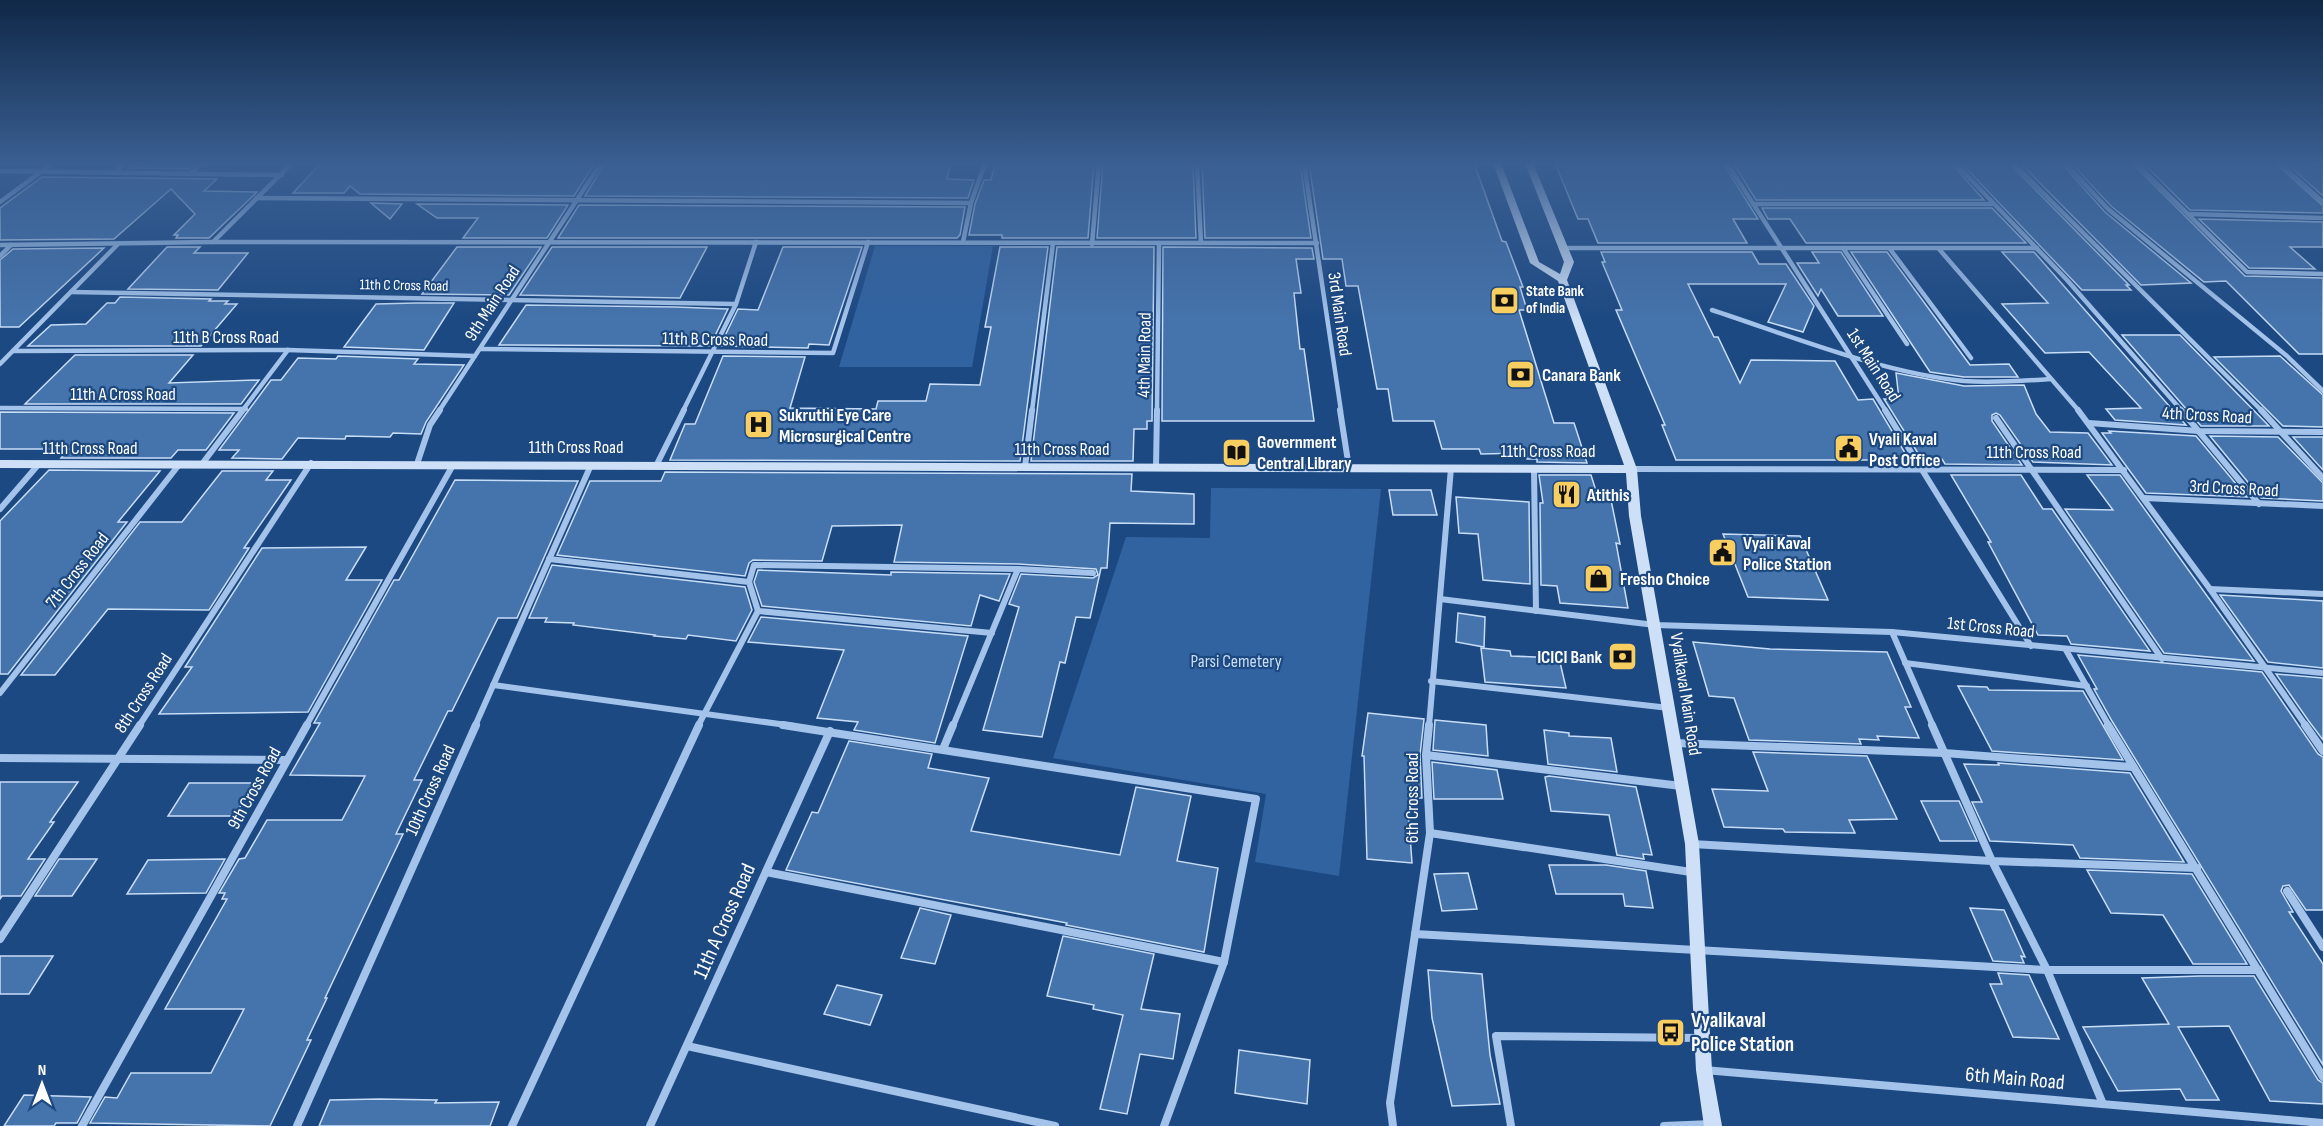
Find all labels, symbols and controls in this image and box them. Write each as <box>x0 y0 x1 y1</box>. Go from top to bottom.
street label: 9th Main Road <box>460 262 525 345</box>
street label: 3rd Main Road <box>1323 271 1356 357</box>
street label: 11th C Cross Road <box>359 275 449 296</box>
place label: State Bank of India <box>1526 282 1584 318</box>
bank icon: State Bank of India <box>1489 284 1521 316</box>
street label: 4th Main Road <box>1133 312 1156 398</box>
street label: 1st Main Road <box>1842 325 1905 406</box>
street label: 11th B Cross Road <box>173 327 279 348</box>
street label: 11th B Cross Road <box>662 328 768 351</box>
bank icon: Canara Bank <box>1505 359 1537 391</box>
place label: Canara Bank <box>1542 365 1621 386</box>
street label: 11th A Cross Road <box>70 384 176 405</box>
street label: 4th Cross Road <box>2161 403 2253 428</box>
place label: Sukruthi Eye Care Microsurgical Centre <box>779 405 911 447</box>
hospital icon: Sukruthi Eye Care Microsurgical Centre <box>742 409 774 441</box>
place label: Vyali Kaval Post Office <box>1869 429 1940 471</box>
place label: Government Central Library <box>1257 432 1352 474</box>
public building icon: Vyali Kaval Post Office <box>1832 433 1864 465</box>
library icon: Government Central Library <box>1220 436 1252 468</box>
street label: 11th Cross Road <box>528 437 624 458</box>
street label: 11th Cross Road <box>42 438 138 459</box>
street label: 11th Cross Road <box>1014 439 1110 460</box>
street label: 11th Cross Road <box>1500 441 1596 462</box>
street label: 11th Cross Road <box>1986 442 2082 463</box>
street label: 3rd Cross Road <box>2189 476 2279 501</box>
restaurant icon: Atithis <box>1550 479 1582 511</box>
place label: Atithis <box>1586 485 1630 506</box>
street label: 7th Cross Road <box>41 528 113 612</box>
place label: Vyali Kaval Police Station <box>1743 533 1831 575</box>
public building icon: Vyali Kaval Police Station <box>1706 537 1738 569</box>
shop icon: Fresho Choice <box>1583 563 1615 595</box>
place label: Fresho Choice <box>1620 569 1710 590</box>
street label: 1st Cross Road <box>1946 612 2036 643</box>
street label: Vyalikaval Main Road <box>1665 631 1706 757</box>
bank icon: ICICI Bank <box>1607 641 1639 673</box>
place label: ICICI Bank <box>1537 647 1602 668</box>
street label: 8th Cross Road <box>110 650 177 737</box>
park label: Parsi Cemetery <box>1190 651 1282 672</box>
street label: 10th Cross Road <box>401 742 460 839</box>
street label: 9th Cross Road <box>223 743 286 833</box>
street label: 6th Cross Road <box>1402 753 1423 843</box>
street label: 11th A Cross Road <box>688 860 761 983</box>
place label: Vyalikaval Police Station <box>1691 1008 1794 1057</box>
bus stop icon: Vyalikaval Police Station <box>1654 1016 1686 1048</box>
north arrow <box>12 1054 72 1114</box>
text: N <box>38 1061 46 1080</box>
street label: 6th Main Road <box>1964 1062 2066 1095</box>

